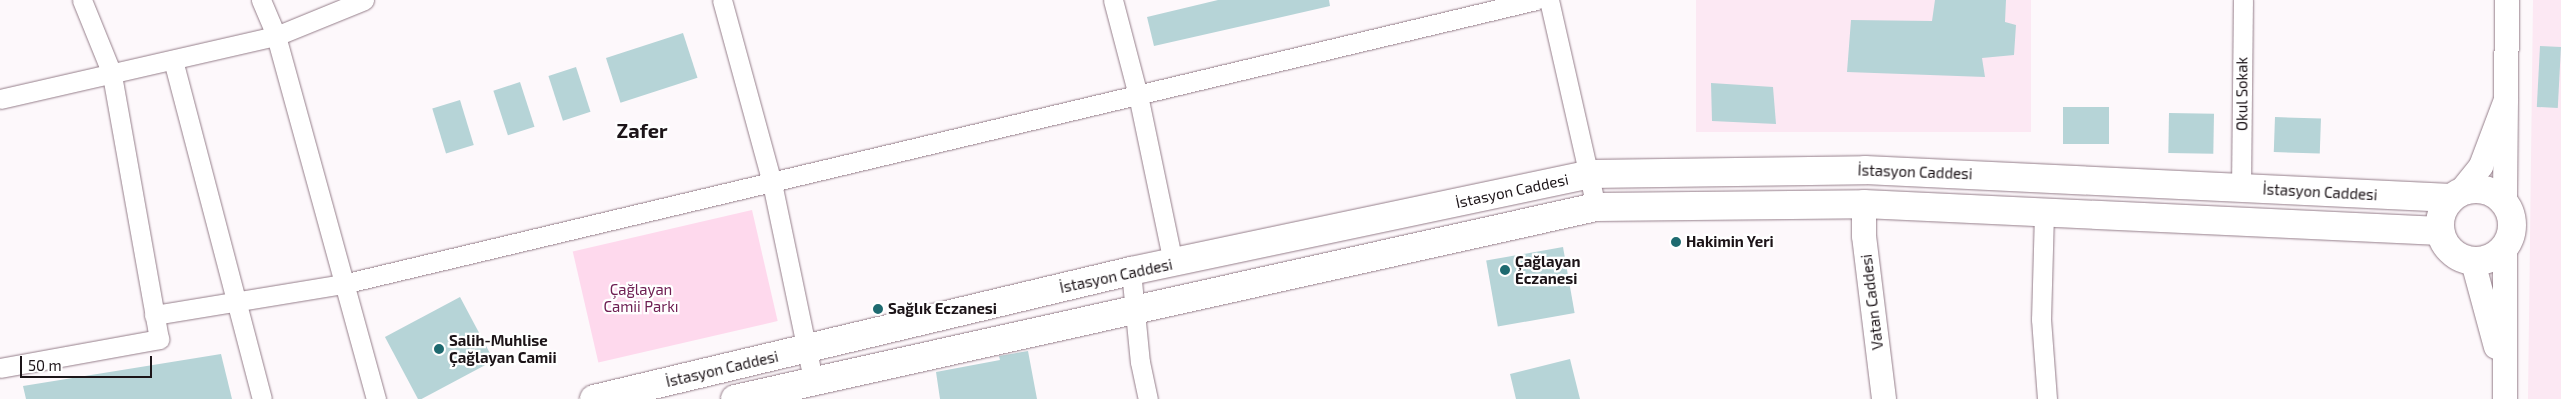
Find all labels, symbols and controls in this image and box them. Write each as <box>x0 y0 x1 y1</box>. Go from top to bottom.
street label: Okul Sokak <box>2233 57 2251 131</box>
district label: Zafer <box>617 118 667 142</box>
street label: İstasyon Caddesi <box>1857 161 1973 183</box>
street label: İstasyon Caddesi <box>1454 170 1570 212</box>
street label: İstasyon Caddesi <box>2262 180 2378 204</box>
place label: Hakimin Yeri <box>1686 233 1774 251</box>
marker: Hakimin Yeri <box>1670 236 1682 248</box>
place label: Çağlayan Eczanesi <box>1515 252 1580 287</box>
street label: Vatan Caddesi <box>1857 253 1887 351</box>
street label: İstasyon Caddesi <box>1058 255 1174 297</box>
marker: Çağlayan Eczanesi <box>1499 264 1511 276</box>
park label: Çağlayan Camii Parkı <box>603 280 679 315</box>
place label: Sağlık Eczanesi <box>888 300 997 318</box>
marker: Sağlık Eczanesi <box>872 303 884 315</box>
place label: Salih-Muhlise Çağlayan Camii <box>449 331 557 366</box>
marker: Salih-Muhlise Çağlayan Camii <box>433 343 445 355</box>
scale bar <box>22 346 155 378</box>
street label: İstasyon Caddesi <box>664 347 780 391</box>
text: 50 m <box>28 356 62 374</box>

